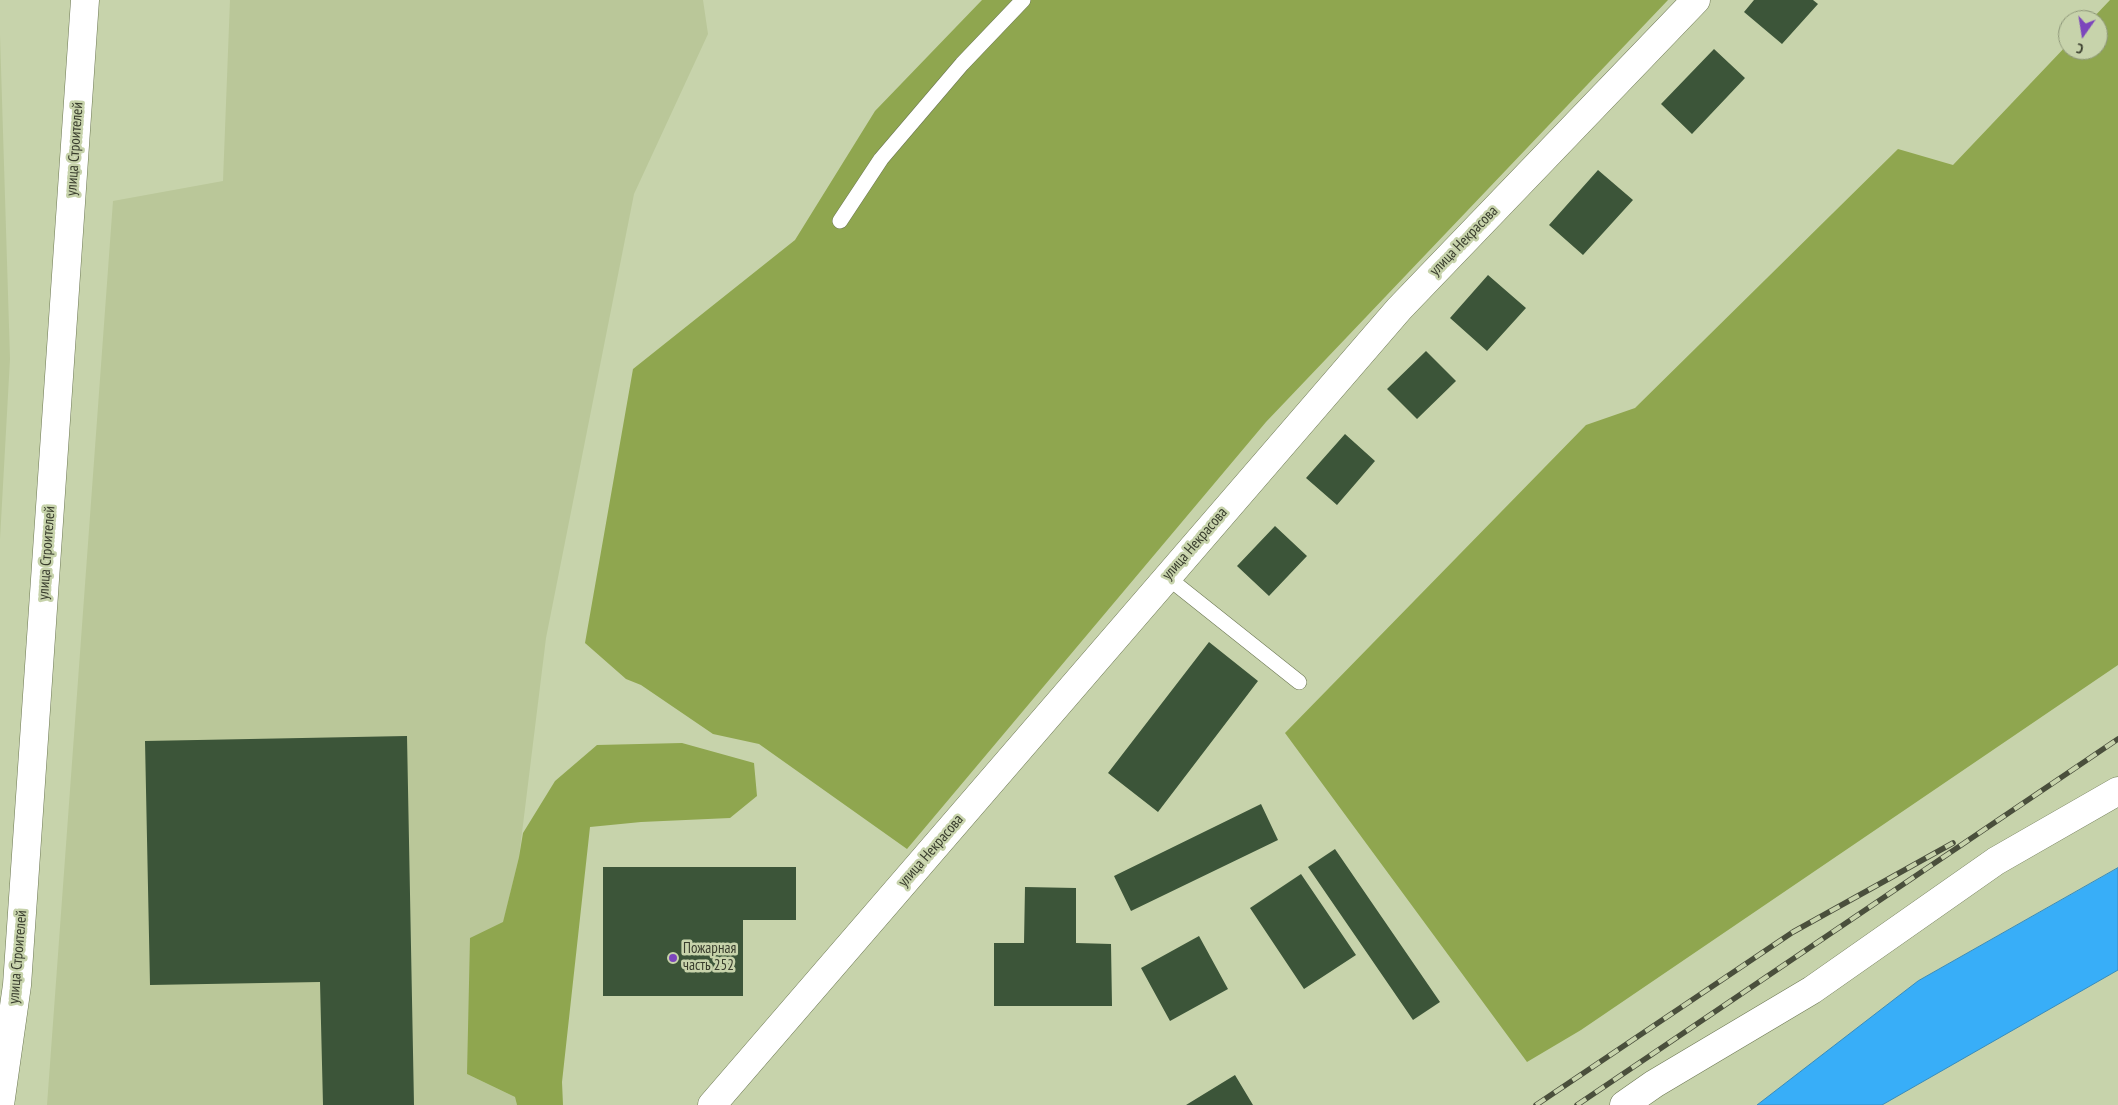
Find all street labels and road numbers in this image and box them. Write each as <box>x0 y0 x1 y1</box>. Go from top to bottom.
street label: улица Строителей <box>63 102 87 196</box>
street label: улица Некрасова <box>1426 202 1502 280</box>
street label: улица Некрасова <box>1159 504 1231 584</box>
street label: улица Строителей <box>35 506 59 600</box>
street label: улица Некрасова <box>895 811 967 891</box>
street label: улица Строителей <box>5 909 31 1005</box>

